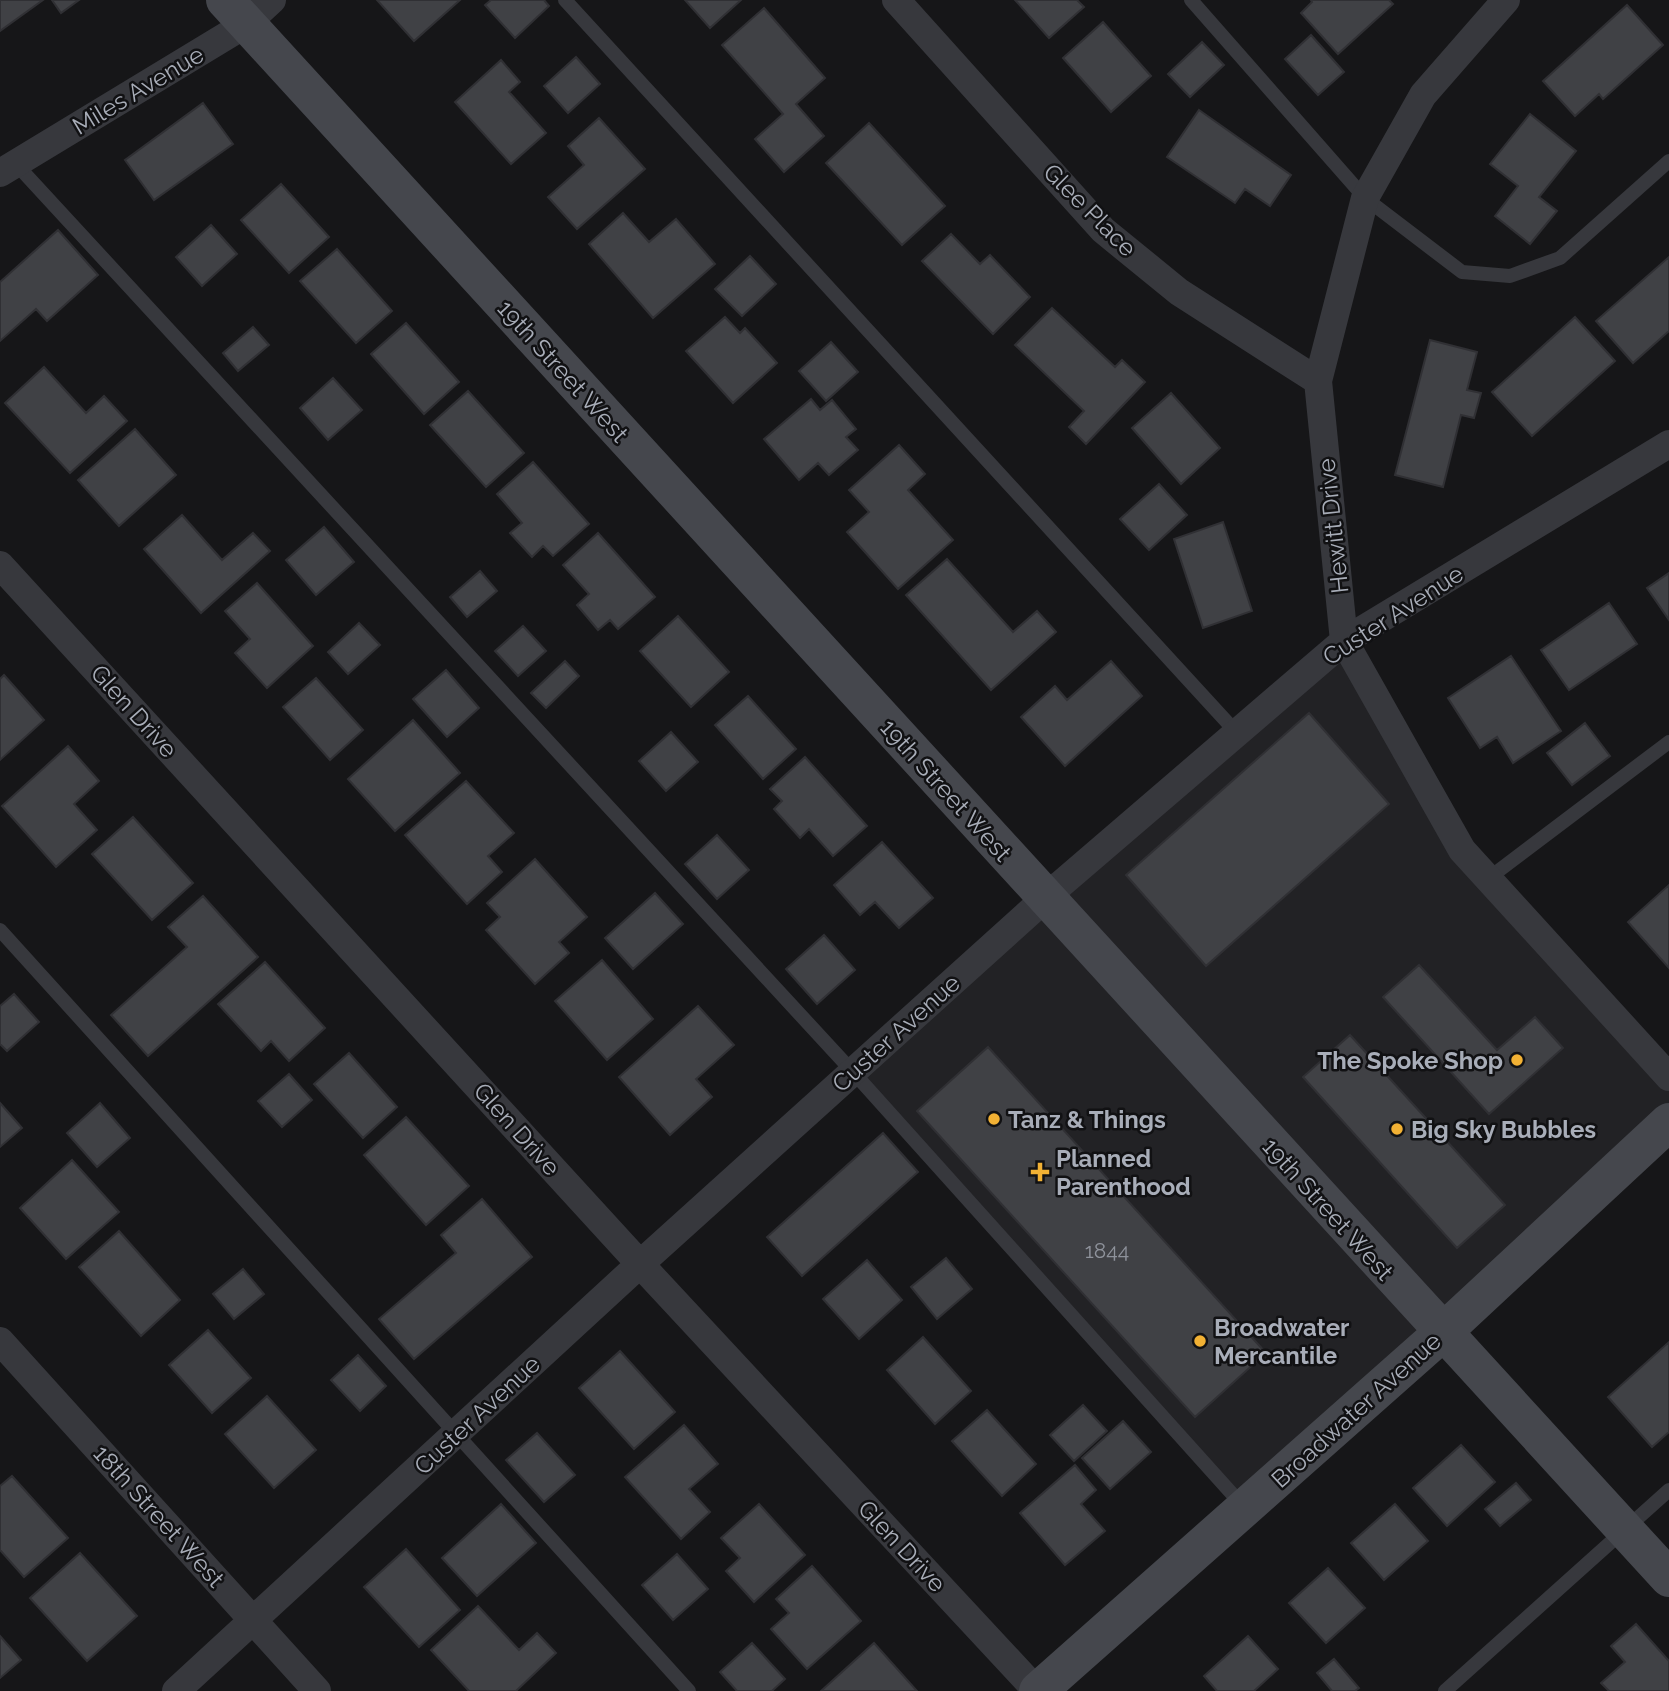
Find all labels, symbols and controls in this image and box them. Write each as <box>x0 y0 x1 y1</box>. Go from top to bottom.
street label: Miles Avenue <box>67 39 209 141</box>
street label: Glee Place <box>1037 157 1143 263</box>
street label: 19th Street West <box>491 294 635 448</box>
street label: Hewitt Drive <box>1311 457 1355 595</box>
street label: Custer Avenue <box>1317 559 1469 671</box>
street label: Glen Drive <box>85 658 183 764</box>
street label: 19th Street West <box>874 713 1018 867</box>
street label: Custer Avenue <box>826 968 966 1098</box>
place label: The Spoke Shop <box>1317 1046 1503 1075</box>
marker: The Spoke Shop <box>1509 1052 1525 1068</box>
street label: Glen Drive <box>468 1076 566 1182</box>
place label: Tanz & Things <box>1008 1105 1166 1134</box>
marker: Tanz & Things <box>986 1111 1002 1127</box>
place label: Big Sky Bubbles <box>1411 1115 1596 1144</box>
marker: Big Sky Bubbles <box>1389 1121 1405 1137</box>
street label: 19th Street West <box>1256 1132 1400 1286</box>
place label: Planned Parenthood <box>1056 1144 1191 1201</box>
marker: Planned Parenthood <box>1030 1162 1050 1182</box>
house number: 1844 <box>1085 1238 1129 1263</box>
place label: Broadwater Mercantile <box>1214 1313 1349 1370</box>
street label: Broadwater Avenue <box>1265 1326 1447 1494</box>
marker: Broadwater Mercantile <box>1192 1333 1208 1349</box>
street label: Custer Avenue <box>408 1349 546 1481</box>
street label: 18th Street West <box>87 1439 231 1593</box>
street label: Glen Drive <box>852 1494 952 1598</box>

